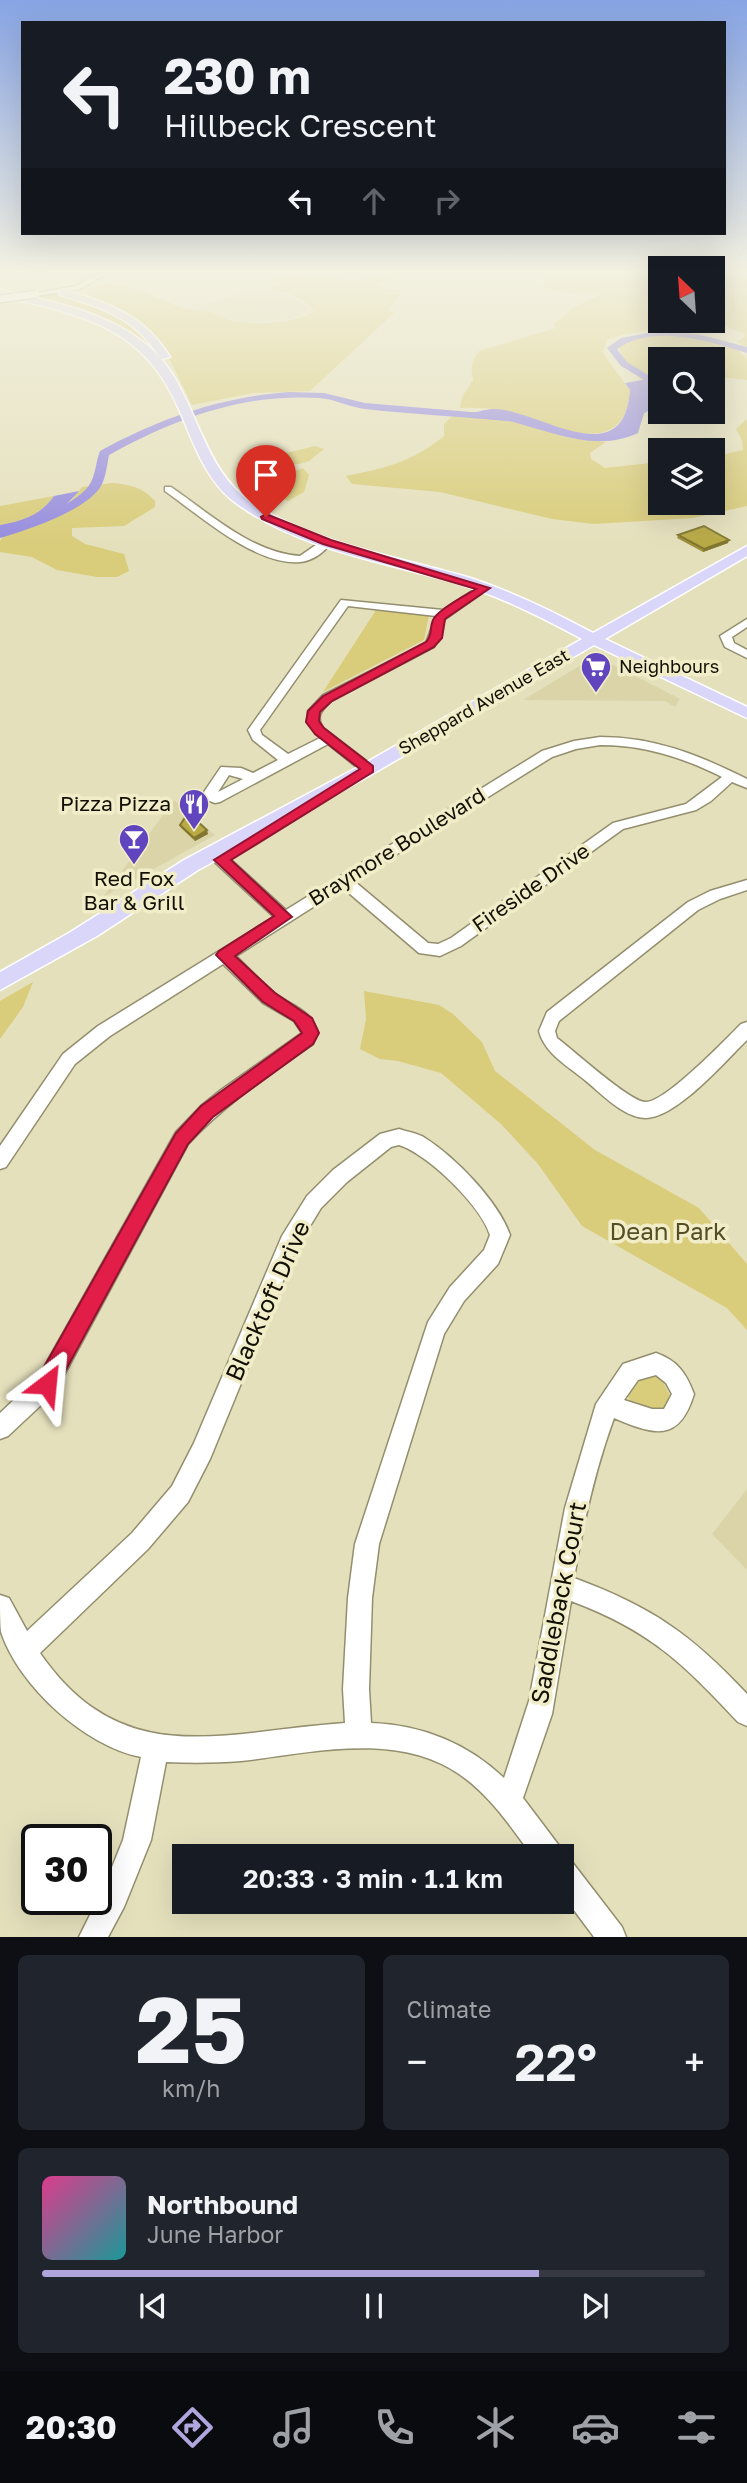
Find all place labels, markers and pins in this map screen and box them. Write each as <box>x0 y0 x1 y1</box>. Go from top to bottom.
pin <box>236 445 296 517</box>
supermarket icon: Neighbours <box>579 650 613 694</box>
place label: Neighbours <box>619 655 719 677</box>
restaurant icon: Pizza Pizza <box>177 787 211 831</box>
place label: Pizza Pizza <box>60 790 171 816</box>
bar icon: Red Fox Bar & Grill <box>117 822 151 866</box>
place label: Red Fox Bar & Grill <box>84 865 184 915</box>

